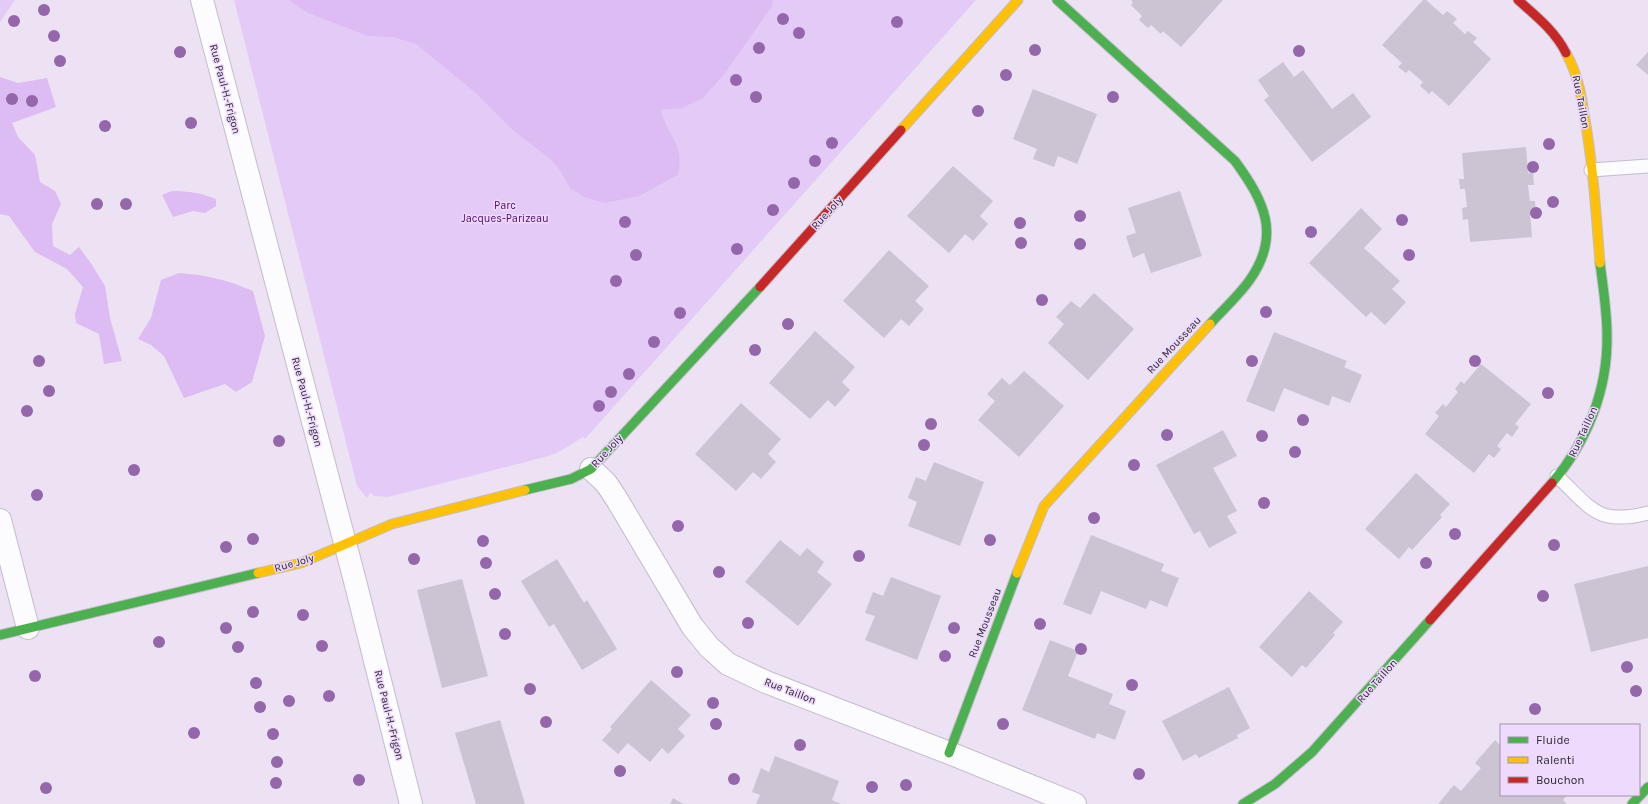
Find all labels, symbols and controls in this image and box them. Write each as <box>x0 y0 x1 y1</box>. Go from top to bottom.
street label: Rue Paul-H.-Frigon <box>207 43 243 135</box>
street label: Rue Taillon <box>1569 74 1593 130</box>
street label: Rue Joly <box>809 194 845 232</box>
park label: Parc Jacques-Parizeau <box>461 199 549 225</box>
street label: Rue Mousseau <box>1144 314 1204 376</box>
street label: Rue Paul-H.-Frigon <box>289 356 325 448</box>
street label: Rue Taillon <box>1566 405 1600 459</box>
street label: Rue Joly <box>588 432 626 470</box>
street label: Rue Joly <box>273 551 315 575</box>
street label: Rue Mousseau <box>966 586 1004 660</box>
street label: Rue Taillon <box>1354 656 1400 706</box>
street label: Rue Paul-H.-Frigon <box>372 669 406 761</box>
street label: Rue Taillon <box>762 675 818 707</box>
legend <box>1500 724 1640 796</box>
text: Fluide <box>1536 733 1570 747</box>
text: Ralenti <box>1536 753 1575 767</box>
text: Bouchon <box>1536 773 1585 787</box>

